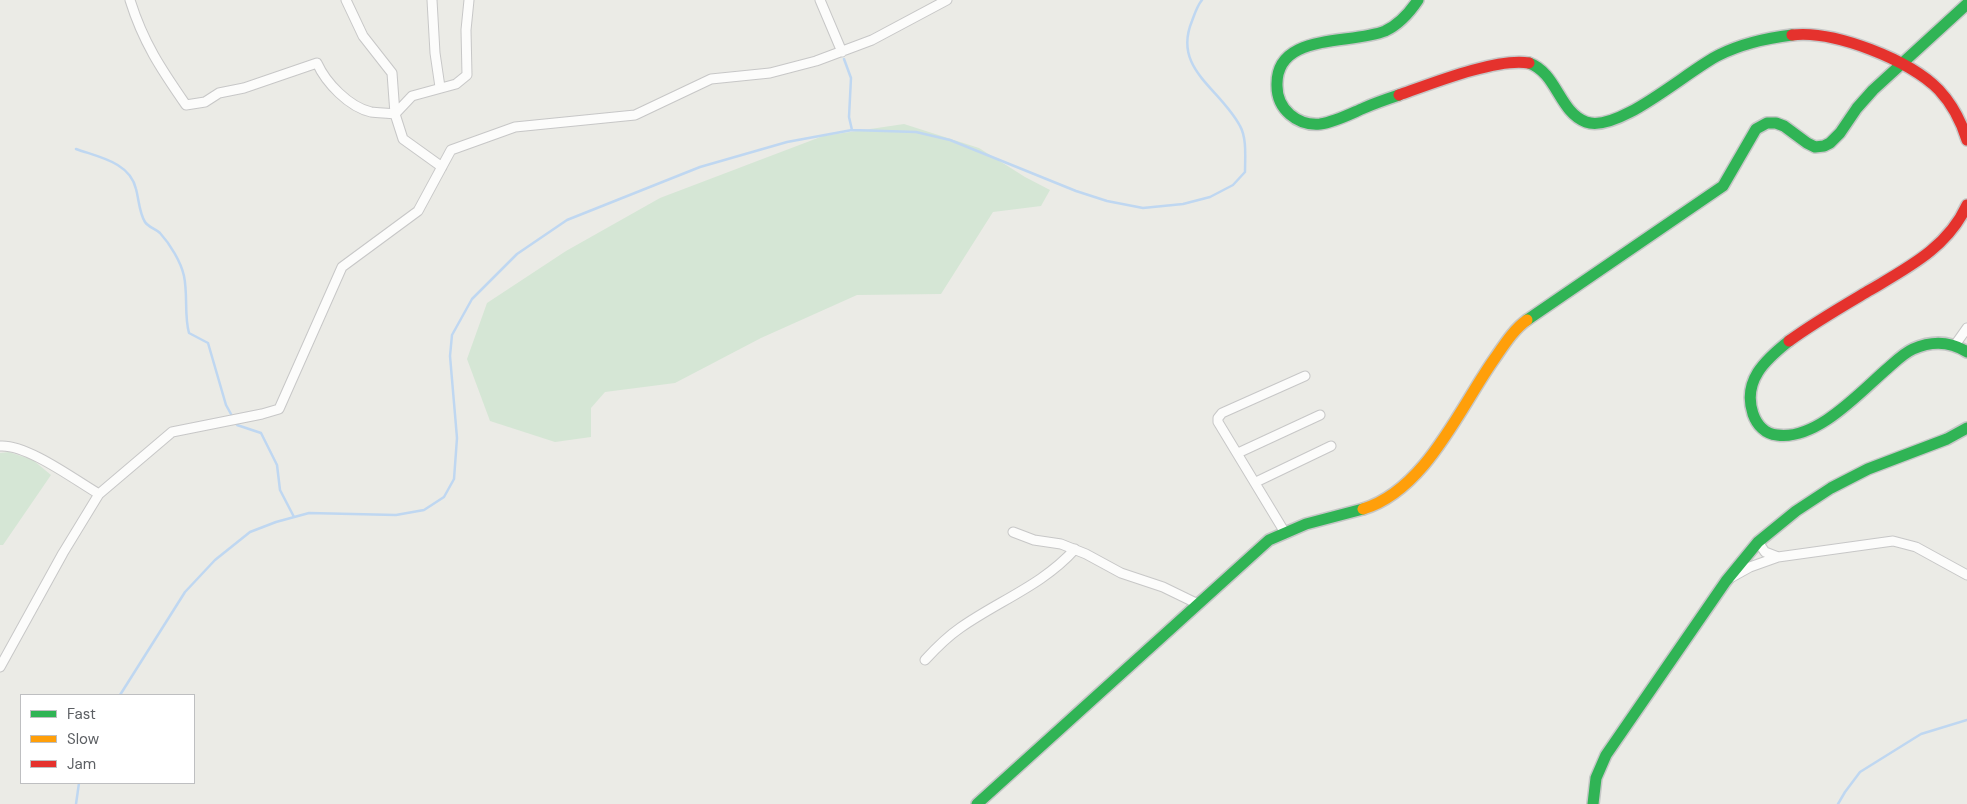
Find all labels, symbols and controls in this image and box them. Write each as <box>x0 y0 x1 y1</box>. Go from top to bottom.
legend <box>20 694 195 784</box>
text: Fast <box>67 704 96 724</box>
text: Slow <box>67 729 99 749</box>
text: Jam <box>67 754 96 774</box>

